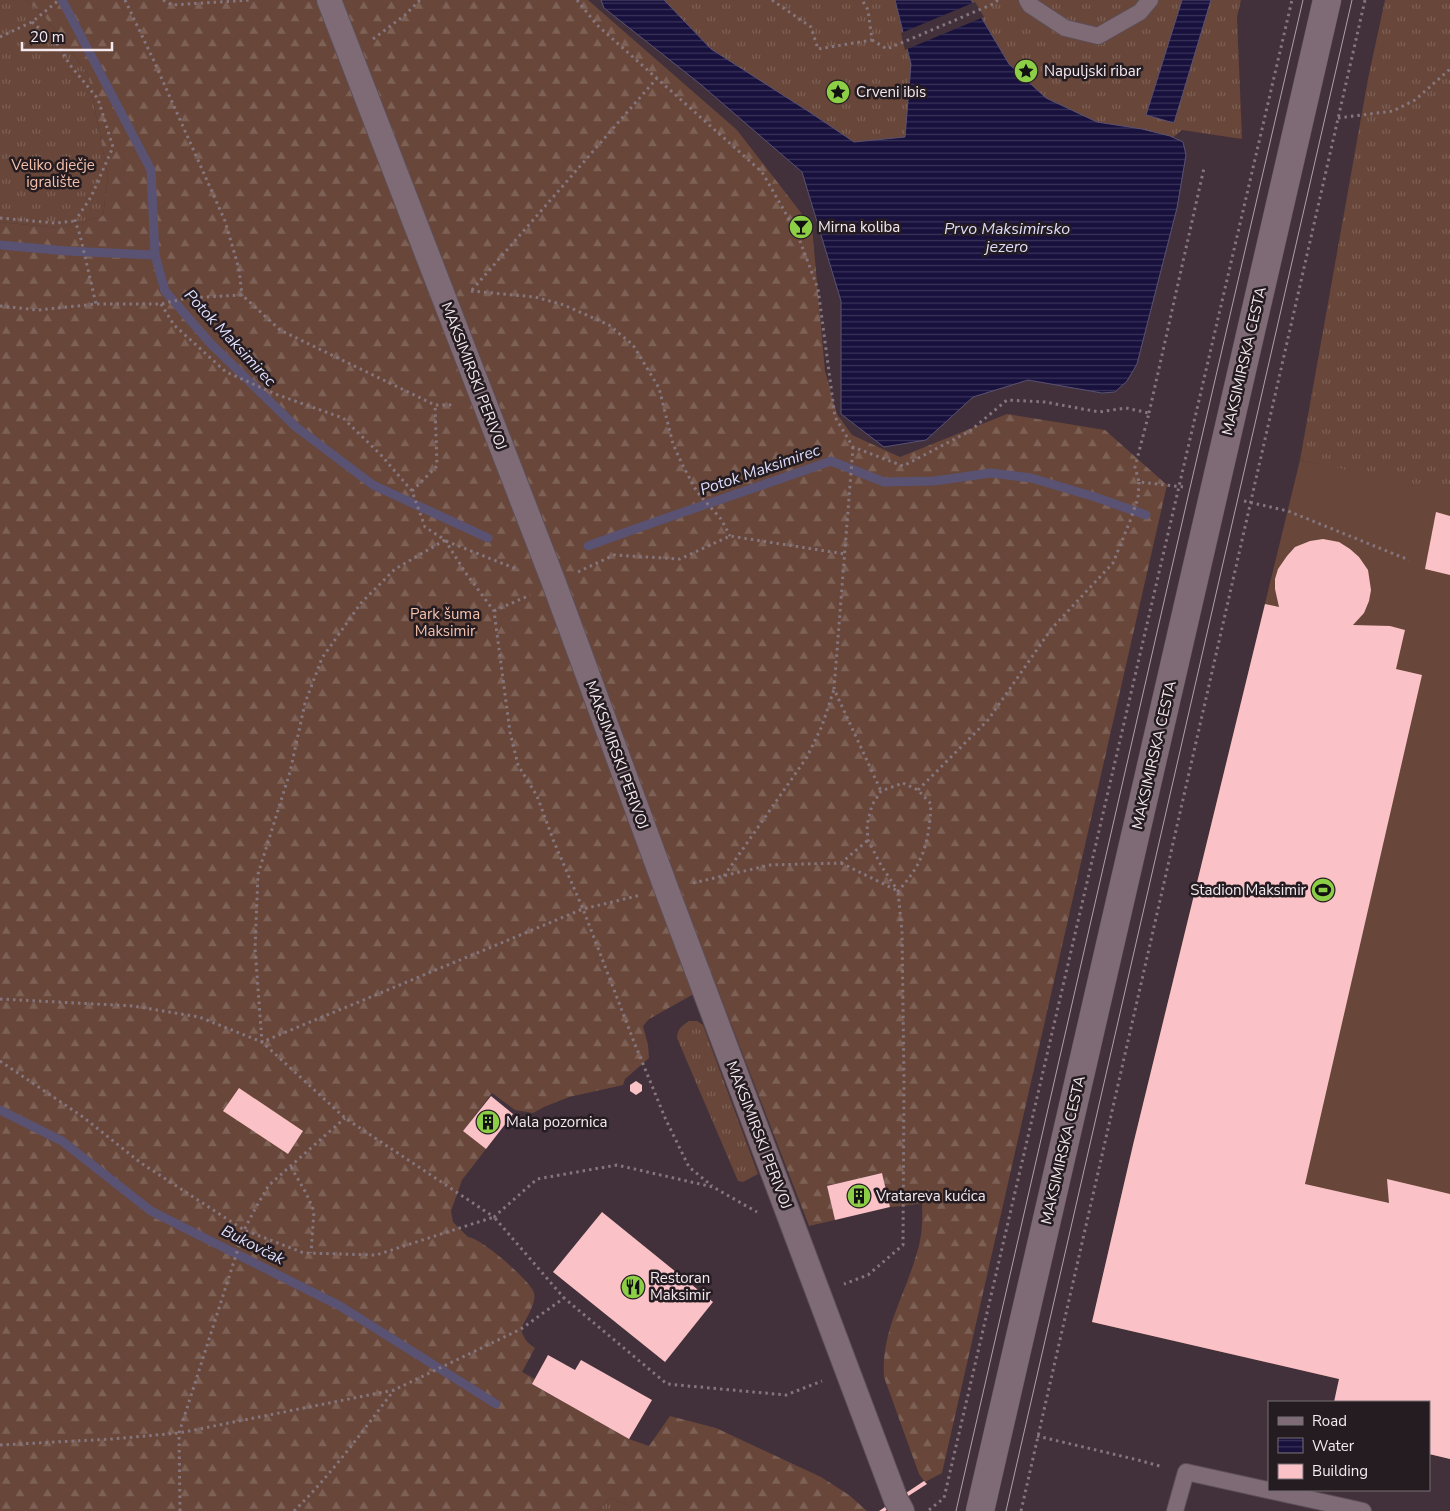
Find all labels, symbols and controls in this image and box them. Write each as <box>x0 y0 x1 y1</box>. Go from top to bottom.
scale bar <box>22 20 112 52</box>
text: 20 m <box>30 27 65 47</box>
place icon: Napuljski ribar <box>1013 58 1039 84</box>
place label: Napuljski ribar <box>1044 61 1142 81</box>
place icon: Crveni ibis <box>825 79 851 105</box>
place label: Crveni ibis <box>856 82 926 102</box>
park label: Veliko dječje igralište <box>10 155 95 192</box>
bar icon: Mirna koliba <box>788 214 814 240</box>
place label: Mirna koliba <box>818 217 900 237</box>
water label: Prvo Maksimirsko jezero <box>944 218 1070 258</box>
water label: Potok Maksimirec <box>179 285 281 392</box>
street label: MAKSIMIRSKA CESTA <box>1217 285 1271 437</box>
street label: MAKSIMIRSKI PERIVOJ <box>437 299 511 453</box>
water label: Potok Maksimirec <box>697 439 823 501</box>
park label: Park šuma Maksimir <box>410 604 480 641</box>
street label: MAKSIMIRSKI PERIVOJ <box>581 678 653 832</box>
street label: MAKSIMIRSKA CESTA <box>1127 679 1181 831</box>
sports icon: Stadion Maksimir <box>1310 877 1336 903</box>
place label: Stadion Maksimir <box>1190 880 1307 900</box>
street label: MAKSIMIRSKI PERIVOJ <box>722 1058 796 1212</box>
street label: MAKSIMIRSKA CESTA <box>1036 1074 1090 1226</box>
building icon: Mala pozornica <box>475 1109 501 1135</box>
place label: Mala pozornica <box>506 1112 607 1132</box>
building icon: Vratareva kućica <box>846 1183 872 1209</box>
place label: Vratareva kućica <box>875 1186 986 1206</box>
water label: Bukovčak <box>218 1220 289 1271</box>
place label: Restoran Maksimir <box>650 1268 711 1305</box>
restaurant icon: Restoran Maksimir <box>620 1274 646 1300</box>
legend <box>1268 1401 1430 1491</box>
text: Road <box>1312 1411 1347 1431</box>
text: Water <box>1312 1436 1355 1456</box>
text: Building <box>1312 1461 1368 1481</box>

